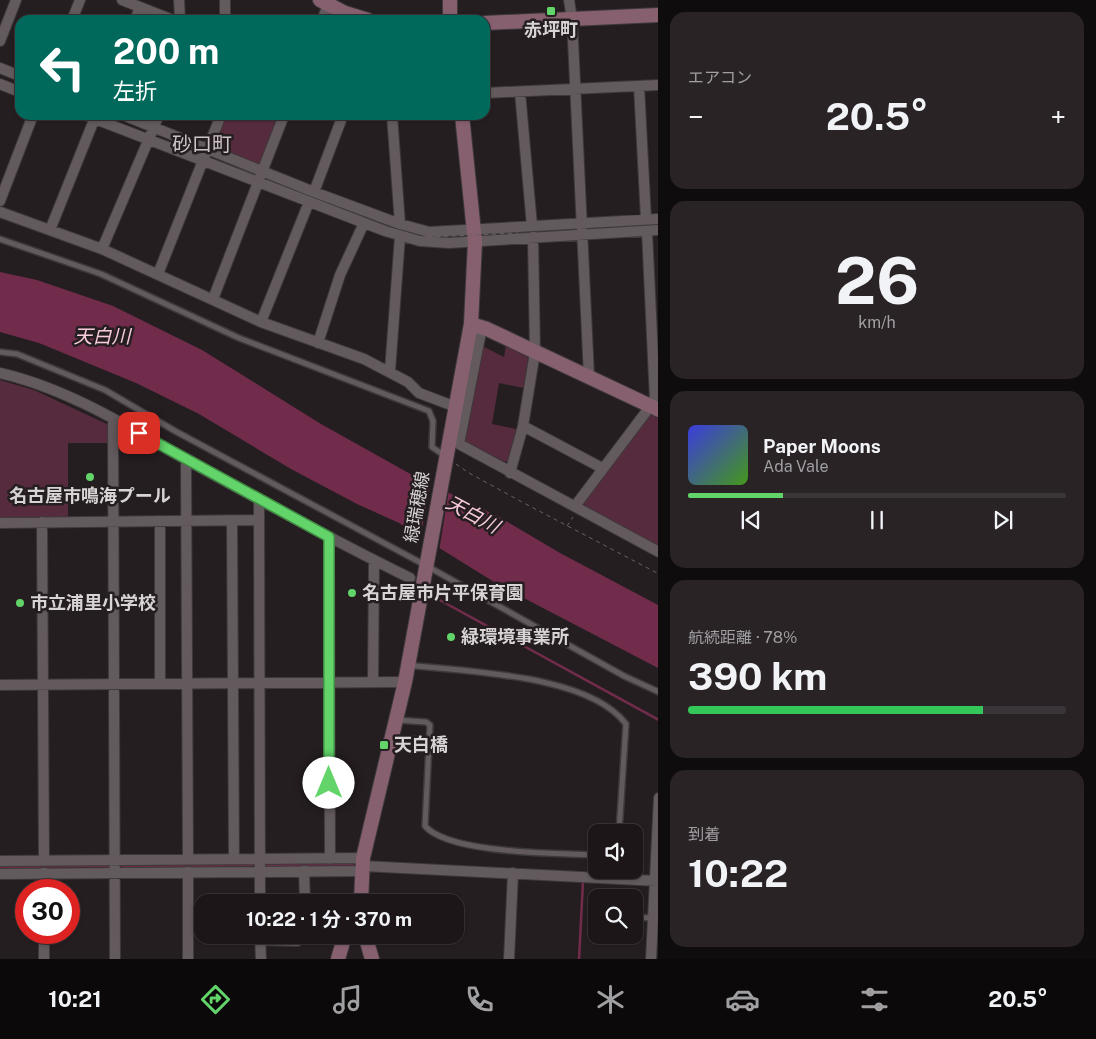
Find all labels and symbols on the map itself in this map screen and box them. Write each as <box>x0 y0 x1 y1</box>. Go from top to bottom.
marker: 赤坪町 <box>545 5 557 17</box>
place label: 赤坪町 <box>524 19 578 40</box>
district label: 砂口町 <box>172 132 232 156</box>
water label: 天白川 <box>73 325 132 347</box>
pin <box>118 412 160 454</box>
street label: 緑瑞穂線 <box>400 470 433 544</box>
marker: 名古屋市鳴海プール <box>84 471 96 483</box>
place label: 名古屋市鳴海プール <box>9 485 171 506</box>
water label: 天白川 <box>443 491 505 538</box>
place label: 名古屋市片平保育園 <box>362 582 524 603</box>
marker: 名古屋市片平保育園 <box>346 587 358 599</box>
place label: 市立浦里小学校 <box>30 592 156 613</box>
marker: 市立浦里小学校 <box>14 597 26 609</box>
place label: 緑環境事業所 <box>461 626 569 647</box>
marker: 緑環境事業所 <box>445 631 457 643</box>
place label: 天白橋 <box>394 734 448 755</box>
marker: 天白橋 <box>378 739 390 751</box>
position arrow <box>302 756 354 808</box>
speed limit sign: 30 <box>15 879 80 944</box>

